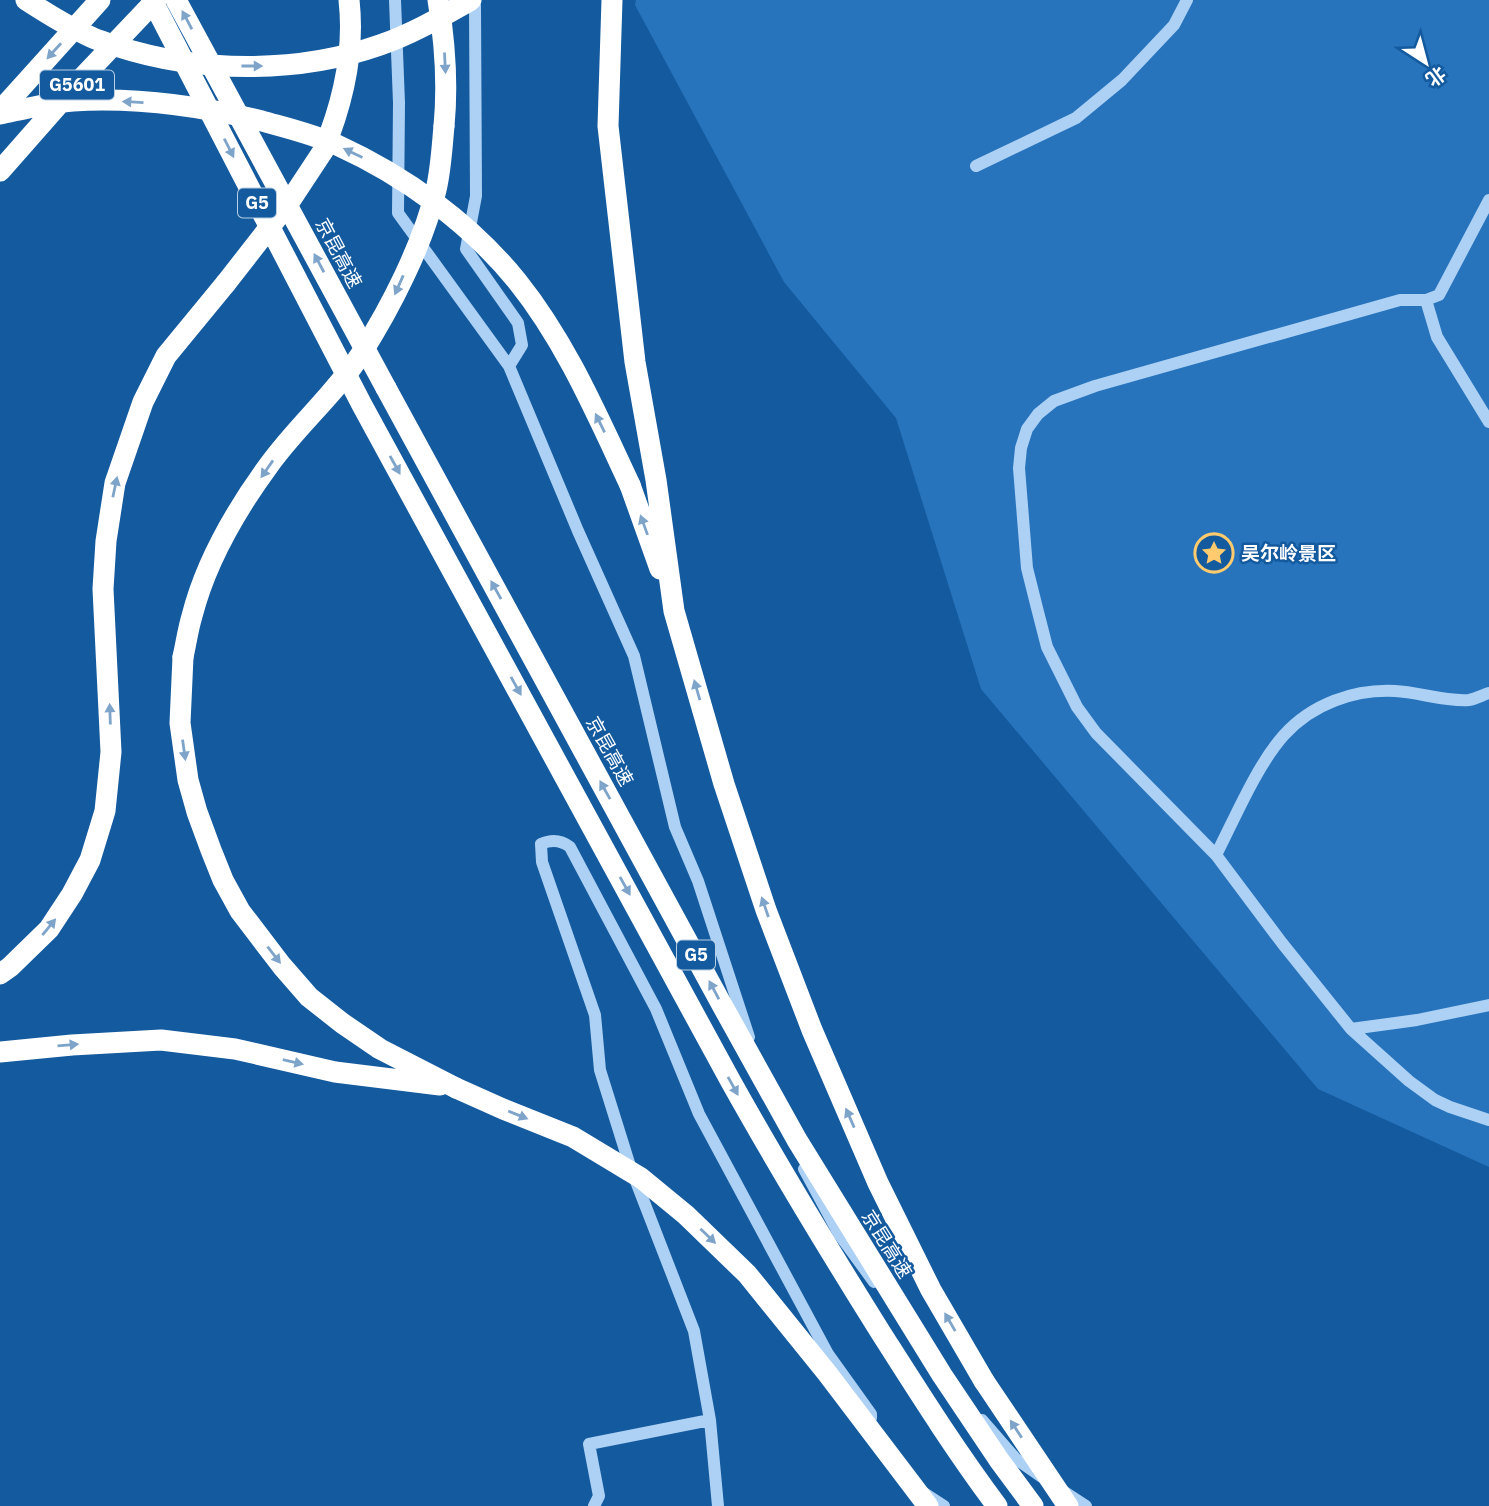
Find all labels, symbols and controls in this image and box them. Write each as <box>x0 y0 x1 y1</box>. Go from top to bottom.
one-way arrow <box>181 11 193 30</box>
north arrow <box>1391 28 1461 98</box>
one-way arrow <box>47 42 62 59</box>
one-way arrow <box>440 52 451 74</box>
one-way arrow <box>241 60 263 72</box>
text: 北 <box>1421 61 1451 92</box>
road number: G5601 <box>40 70 114 100</box>
one-way arrow <box>122 96 144 107</box>
one-way arrow <box>222 138 234 158</box>
one-way arrow <box>343 147 363 158</box>
road number: G5 <box>238 188 276 218</box>
street label: 京昆高速 <box>311 214 367 292</box>
one-way arrow <box>313 254 325 273</box>
one-way arrow <box>393 275 405 295</box>
one-way arrow <box>595 413 606 433</box>
one-way arrow <box>389 456 401 475</box>
one-way arrow <box>260 460 274 478</box>
one-way arrow <box>109 476 120 498</box>
one-way arrow <box>638 514 649 535</box>
place icon: 吴尔岭景区 <box>1193 532 1235 574</box>
place label: 吴尔岭景区 <box>1241 541 1336 565</box>
one-way arrow <box>491 580 502 600</box>
one-way arrow <box>510 677 522 696</box>
one-way arrow <box>691 678 702 700</box>
one-way arrow <box>104 703 115 725</box>
street label: 京昆高速 <box>581 712 639 790</box>
one-way arrow <box>178 739 189 761</box>
one-way arrow <box>599 780 611 800</box>
one-way arrow <box>619 876 631 896</box>
one-way arrow <box>759 896 770 917</box>
one-way arrow <box>41 918 56 935</box>
road number: G5 <box>677 940 715 970</box>
one-way arrow <box>266 946 281 964</box>
one-way arrow <box>708 980 719 1000</box>
one-way arrow <box>57 1039 79 1050</box>
one-way arrow <box>282 1057 304 1068</box>
one-way arrow <box>727 1077 739 1096</box>
one-way arrow <box>844 1107 855 1128</box>
one-way arrow <box>508 1109 529 1120</box>
street label: 京昆高速 <box>857 1205 917 1283</box>
one-way arrow <box>699 1228 716 1244</box>
one-way arrow <box>944 1312 956 1331</box>
one-way arrow <box>1009 1420 1023 1438</box>

